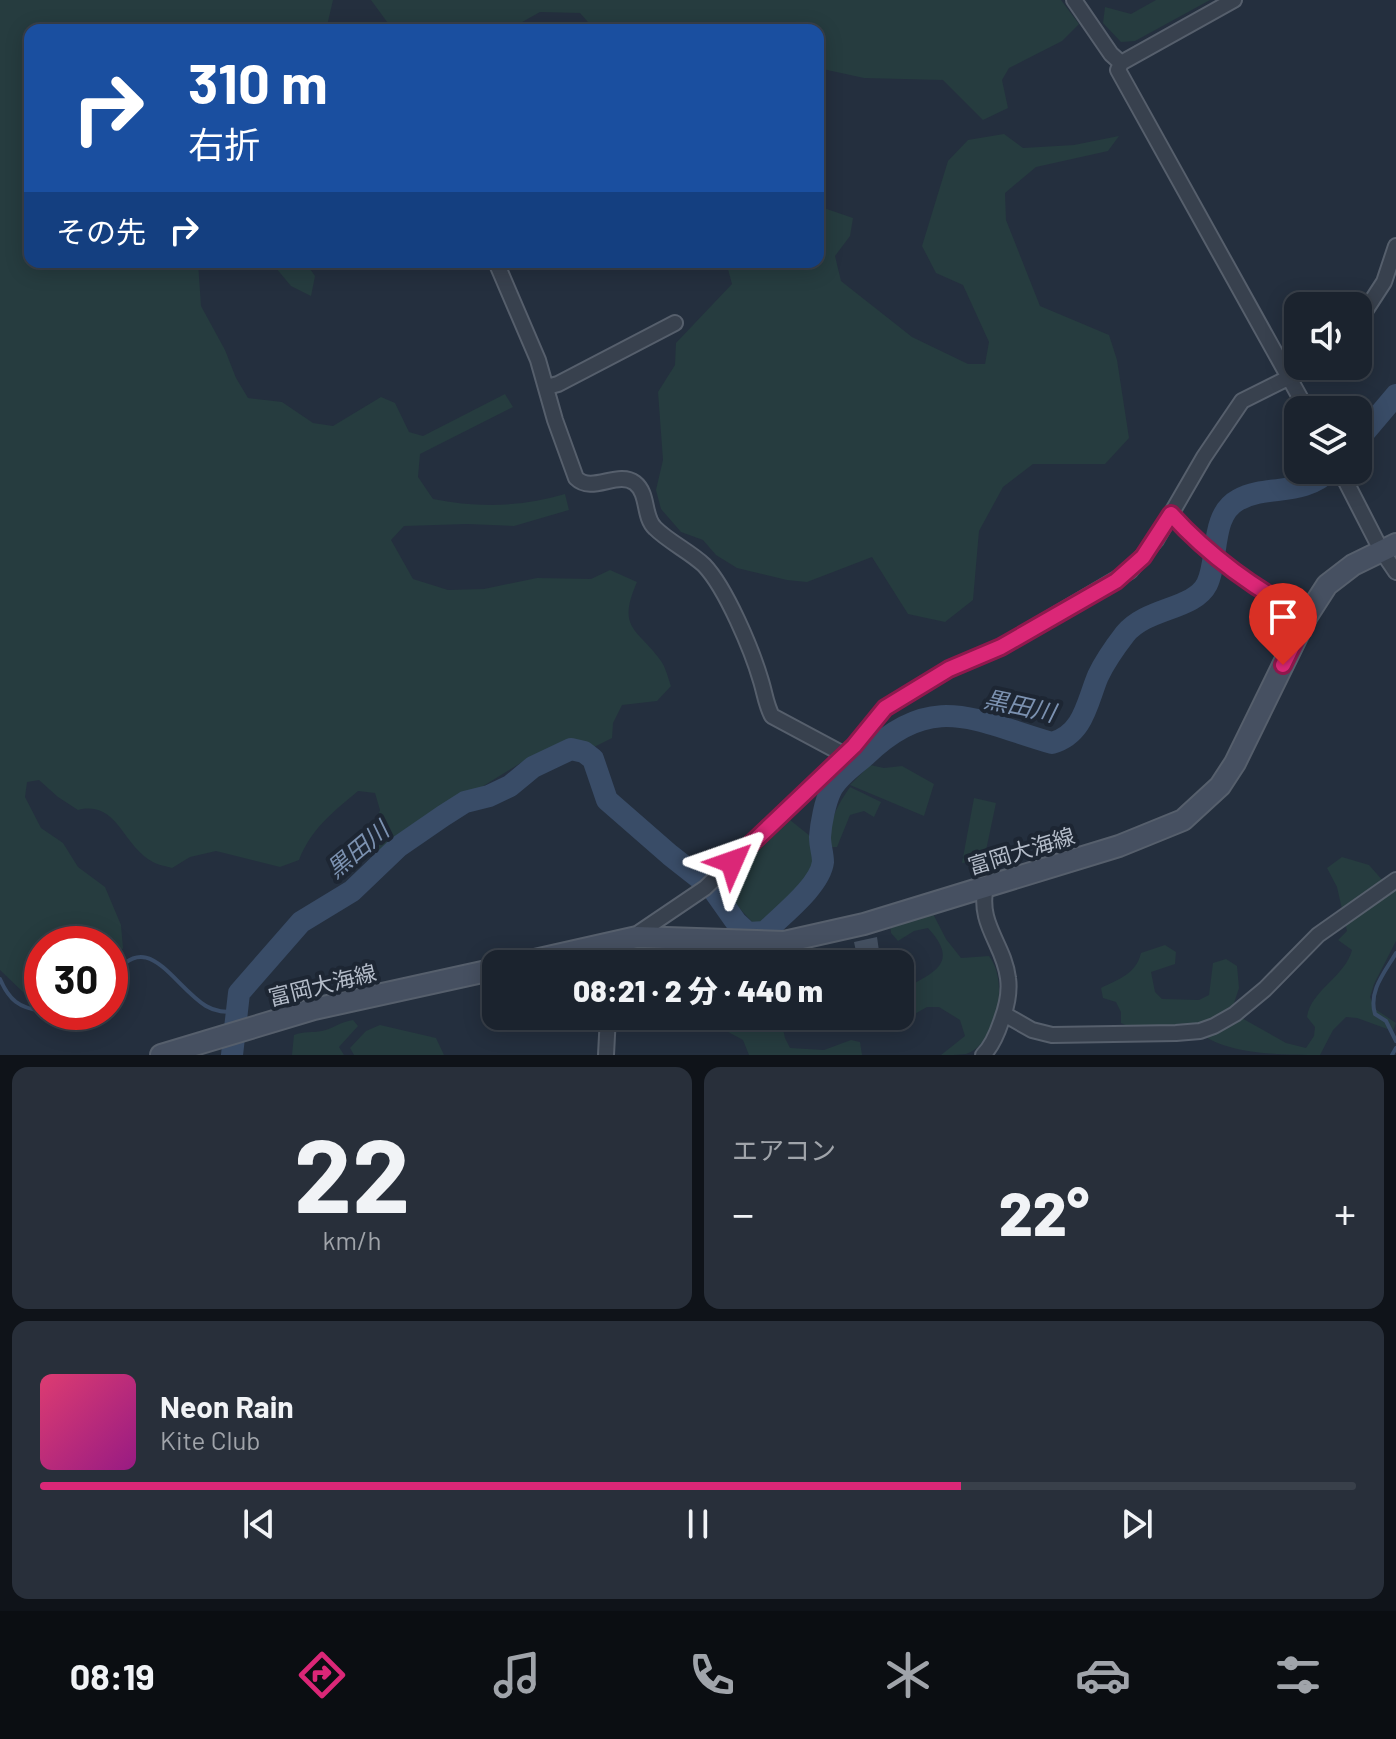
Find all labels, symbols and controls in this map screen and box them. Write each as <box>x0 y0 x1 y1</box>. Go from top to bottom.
text: 310 m <box>188 48 328 115</box>
icon: right <box>56 56 160 160</box>
text: 右折 <box>188 122 260 165</box>
icon: right <box>162 208 206 252</box>
text: その先 <box>56 213 146 249</box>
map controls <box>1284 292 1372 484</box>
button: sound <box>1284 292 1372 380</box>
button: layers <box>1284 396 1372 484</box>
pin <box>1249 583 1317 665</box>
icon: arrive <box>1261 595 1305 639</box>
water label: 黒田川 <box>982 683 1061 727</box>
water label: 黒田川 <box>320 813 396 883</box>
position arrow <box>690 820 774 904</box>
street label: 富岡大海線 <box>965 821 1077 879</box>
speed limit sign: 30 <box>24 926 128 1030</box>
street label: 富岡大海線 <box>265 958 379 1010</box>
text: 08:21 · 2 分 · 440 m <box>573 972 823 1008</box>
text: 22 <box>294 1109 410 1234</box>
text: エアコン <box>732 1134 836 1165</box>
text: 22° <box>999 1176 1089 1248</box>
text: − <box>732 1186 754 1239</box>
text: + <box>1334 1186 1356 1239</box>
text: km/h <box>323 1224 381 1255</box>
text: Neon Rain <box>160 1388 294 1424</box>
text: Kite Club <box>160 1424 261 1455</box>
icon: previous <box>237 1502 281 1546</box>
icon: pause <box>676 1502 720 1546</box>
icon: next <box>1115 1502 1159 1546</box>
icon: directions <box>294 1647 350 1703</box>
icon: music <box>489 1647 545 1703</box>
icon: phone <box>684 1647 740 1703</box>
icon: climate <box>880 1647 936 1703</box>
icon: car <box>1075 1647 1131 1703</box>
icon: filters <box>1270 1647 1326 1703</box>
text: 08:19 <box>70 1654 155 1697</box>

